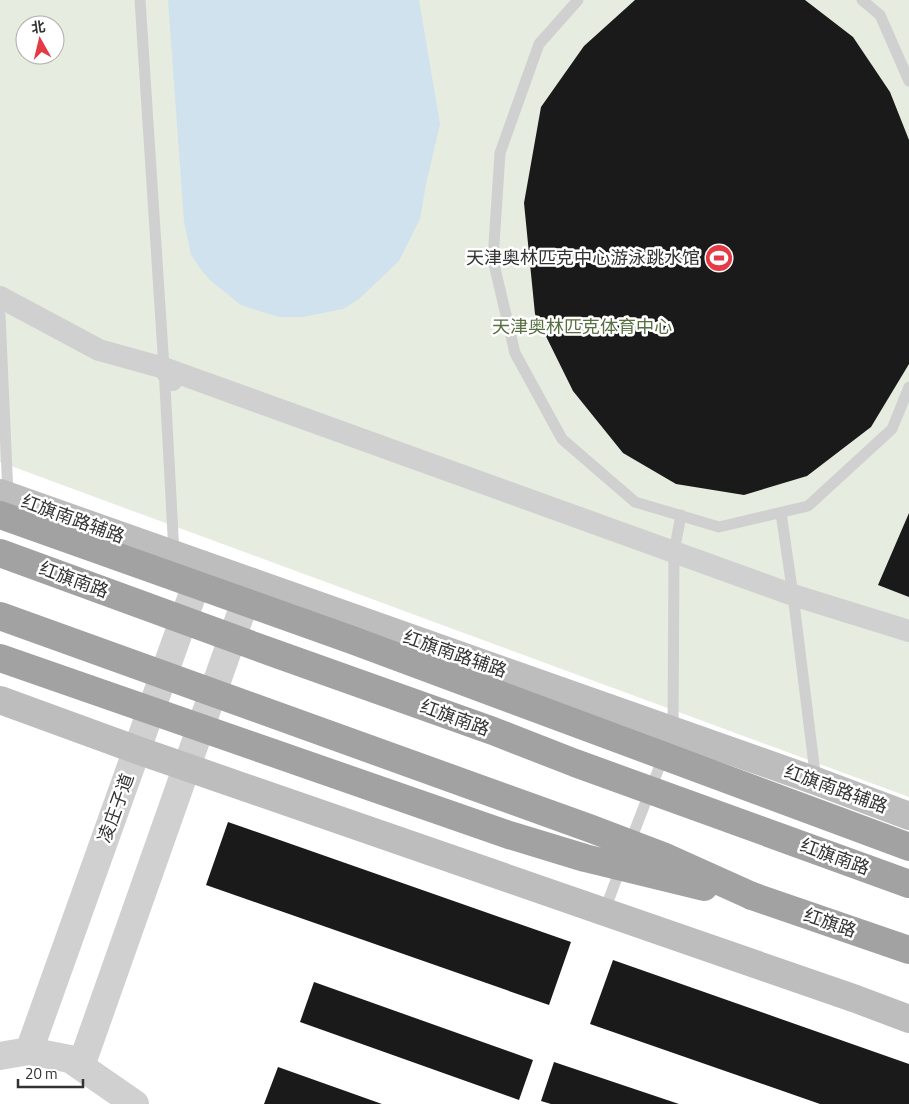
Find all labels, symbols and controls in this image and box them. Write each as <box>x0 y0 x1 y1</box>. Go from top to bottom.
north arrow <box>15 15 65 65</box>
text: 北 <box>30 15 47 38</box>
sports icon: 天津奥林匹克中心游泳跳水馆 <box>704 243 734 273</box>
place label: 天津奥林匹克中心游泳跳水馆 <box>466 244 700 271</box>
park label: 天津奥林匹克体育中心 <box>492 313 672 340</box>
street label: 红旗南路辅路 <box>18 487 129 550</box>
street label: 红旗南路 <box>36 555 113 605</box>
street label: 红旗南路辅路 <box>400 623 511 684</box>
street label: 红旗南路 <box>417 693 494 743</box>
street label: 红旗南路辅路 <box>781 757 892 820</box>
street label: 凌庄子道 <box>91 769 141 846</box>
street label: 红旗南路 <box>797 832 874 882</box>
street label: 红旗路 <box>800 901 860 944</box>
scale bar <box>18 1056 82 1088</box>
text: 20 m <box>25 1062 58 1085</box>

